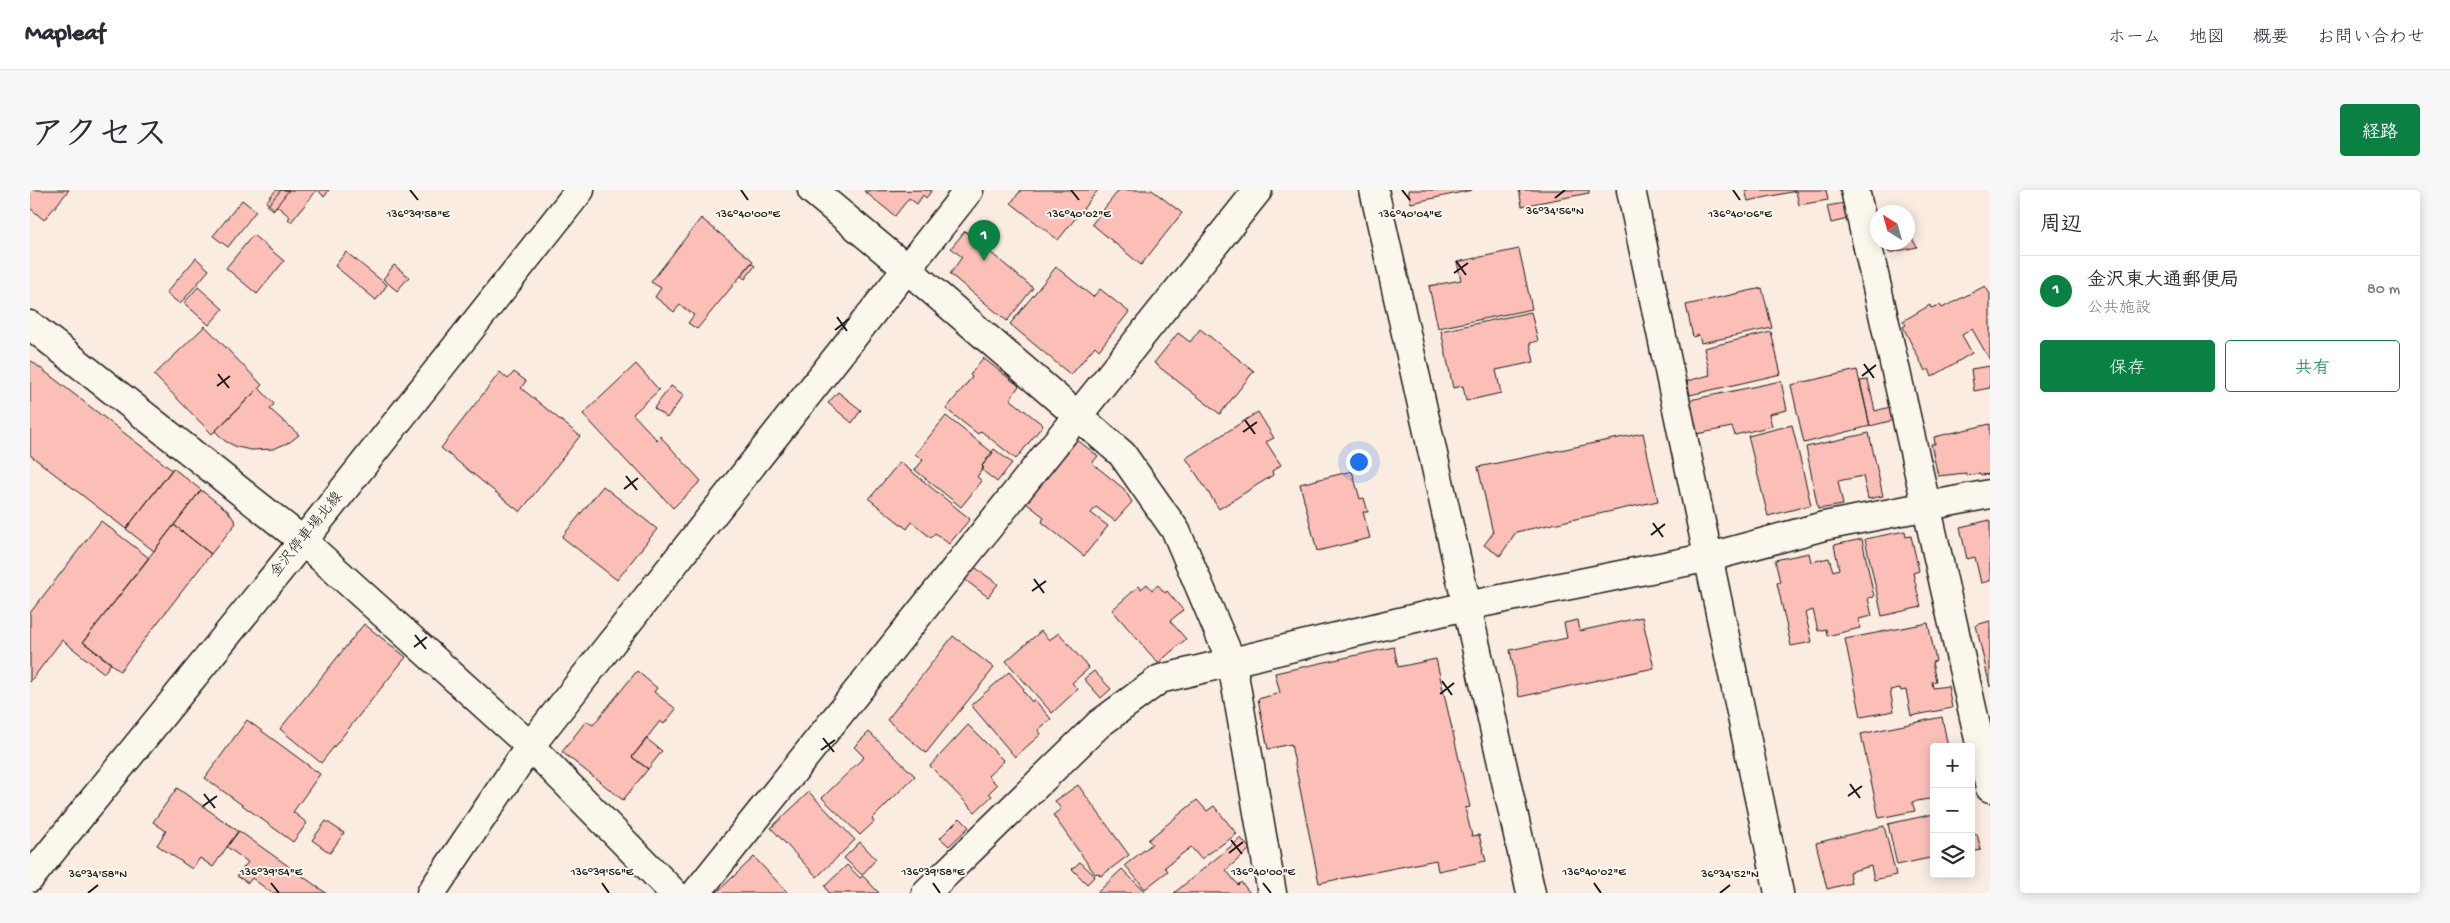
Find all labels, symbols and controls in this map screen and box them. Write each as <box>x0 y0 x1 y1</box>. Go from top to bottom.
text: Mapleaf <box>25 20 105 49</box>
text: ホーム <box>2108 28 2161 49</box>
text: 地図 <box>2189 28 2225 49</box>
text: 概要 <box>2253 28 2289 49</box>
text: お問い合わせ <box>2317 28 2425 49</box>
button: 経路 <box>2340 104 2420 156</box>
text: アクセス <box>30 117 168 158</box>
text: 36°34'56"N <box>1525 205 1584 219</box>
north arrow <box>1870 205 1915 250</box>
text: 136°39'58"E <box>385 208 450 222</box>
text: 136°40'00"E <box>715 208 781 222</box>
text: 136°40'02"E <box>1046 208 1111 222</box>
text: 136°40'04"E <box>1377 208 1442 222</box>
text: 136°40'06"E <box>1707 208 1772 222</box>
text: 周辺 <box>2040 214 2082 239</box>
pin: 1 <box>968 220 1000 261</box>
text: 金沢東大通郵便局 <box>2087 270 2239 293</box>
text: 1 <box>2053 281 2059 300</box>
text: 80 m <box>2367 281 2400 300</box>
text: 公共施設 <box>2087 300 2151 319</box>
button: 保存 <box>2040 340 2215 392</box>
button: 共有 <box>2225 340 2400 392</box>
your location <box>1346 449 1372 475</box>
street label: 金沢停車場北線 <box>266 488 347 581</box>
map controls <box>1930 743 1975 878</box>
button: + <box>1930 743 1975 788</box>
button: − <box>1930 788 1975 833</box>
button: layers <box>1930 833 1975 878</box>
text: 136°39'54"E <box>239 866 303 880</box>
text: 136°39'56"E <box>570 866 634 880</box>
text: 136°39'58"E <box>900 866 965 880</box>
text: 136°40'00"E <box>1230 866 1296 880</box>
text: 136°40'02"E <box>1561 866 1626 880</box>
text: 36°34'58"N <box>68 868 127 882</box>
text: 36°34'52"N <box>1700 868 1759 882</box>

